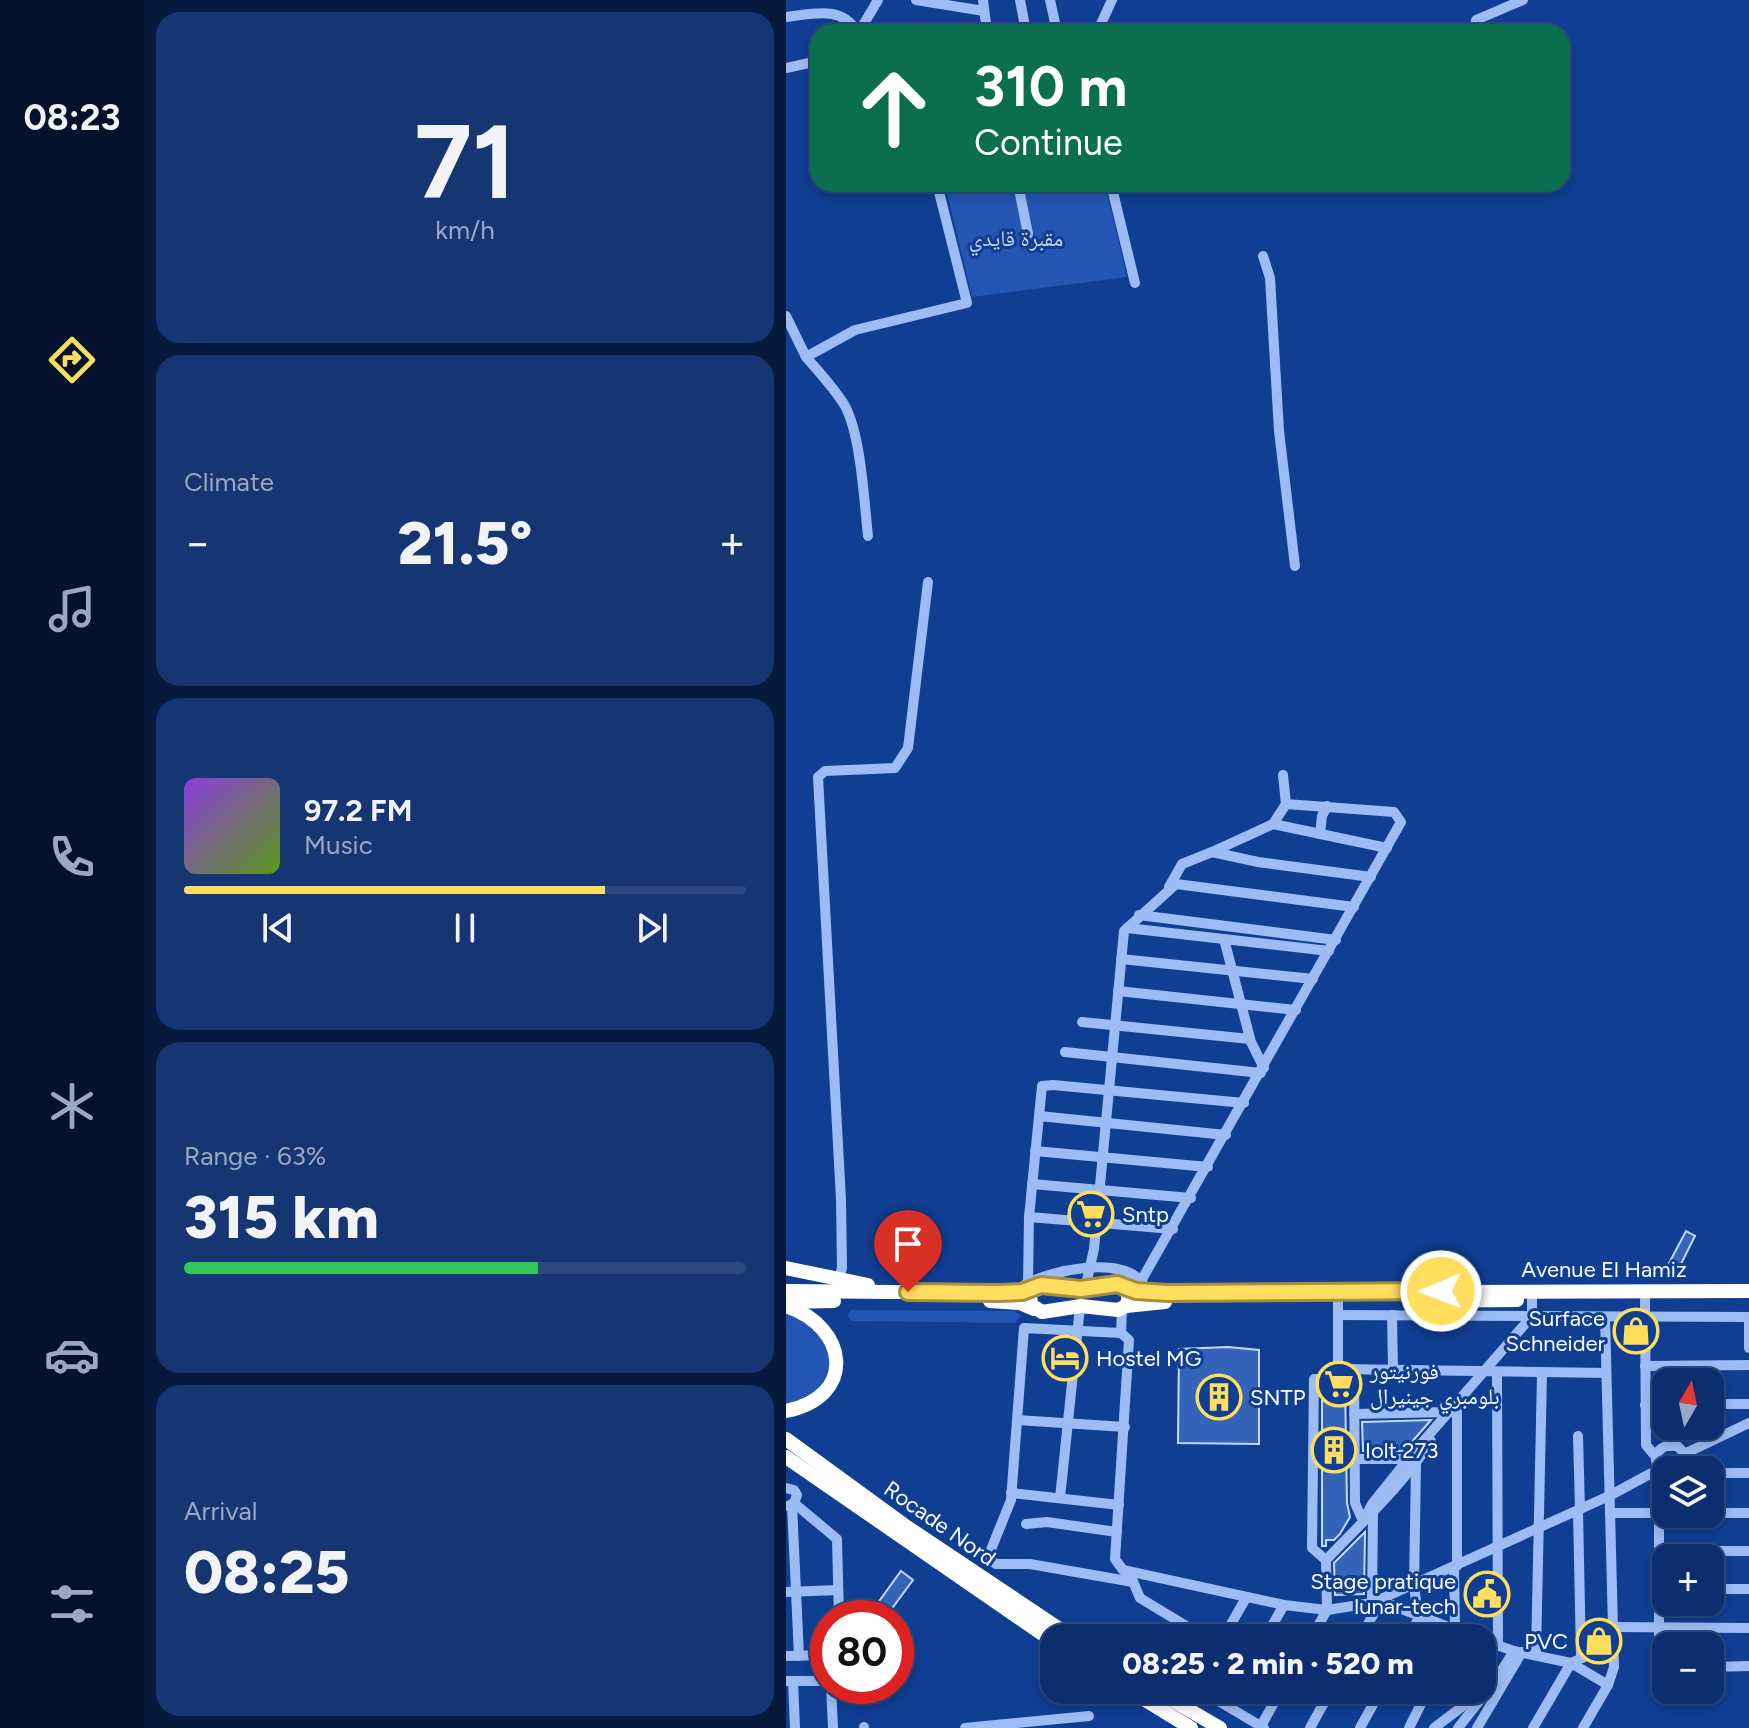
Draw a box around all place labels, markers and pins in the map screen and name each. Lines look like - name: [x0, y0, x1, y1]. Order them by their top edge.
- supermarket icon: Sntp: [1067, 1190, 1115, 1238]
- place label: Sntp: [1122, 1201, 1169, 1228]
- pin: [874, 1210, 942, 1292]
- place label: Surface Schneider: [1506, 1305, 1606, 1357]
- shop icon: Surface Schneider: [1612, 1307, 1660, 1355]
- hotel icon: Hostel MG: [1041, 1334, 1089, 1382]
- place label: Hostel MG: [1096, 1345, 1201, 1372]
- place label: فورنيتور بلومبري جينيرال: [1369, 1358, 1500, 1414]
- supermarket icon: فورنيتور بلومبري جينيرال: [1315, 1360, 1363, 1408]
- building icon: SNTP: [1195, 1373, 1243, 1421]
- place label: SNTP: [1250, 1384, 1306, 1411]
- building icon: Iolt 273: [1310, 1426, 1358, 1474]
- place label: Iolt 273: [1365, 1437, 1438, 1464]
- place label: Stage pratique lunar-tech: [1311, 1568, 1456, 1620]
- public building icon: Stage pratique lunar-tech: [1463, 1570, 1511, 1618]
- shop icon: PVC: [1575, 1617, 1623, 1665]
- place label: PVC: [1524, 1628, 1568, 1655]

